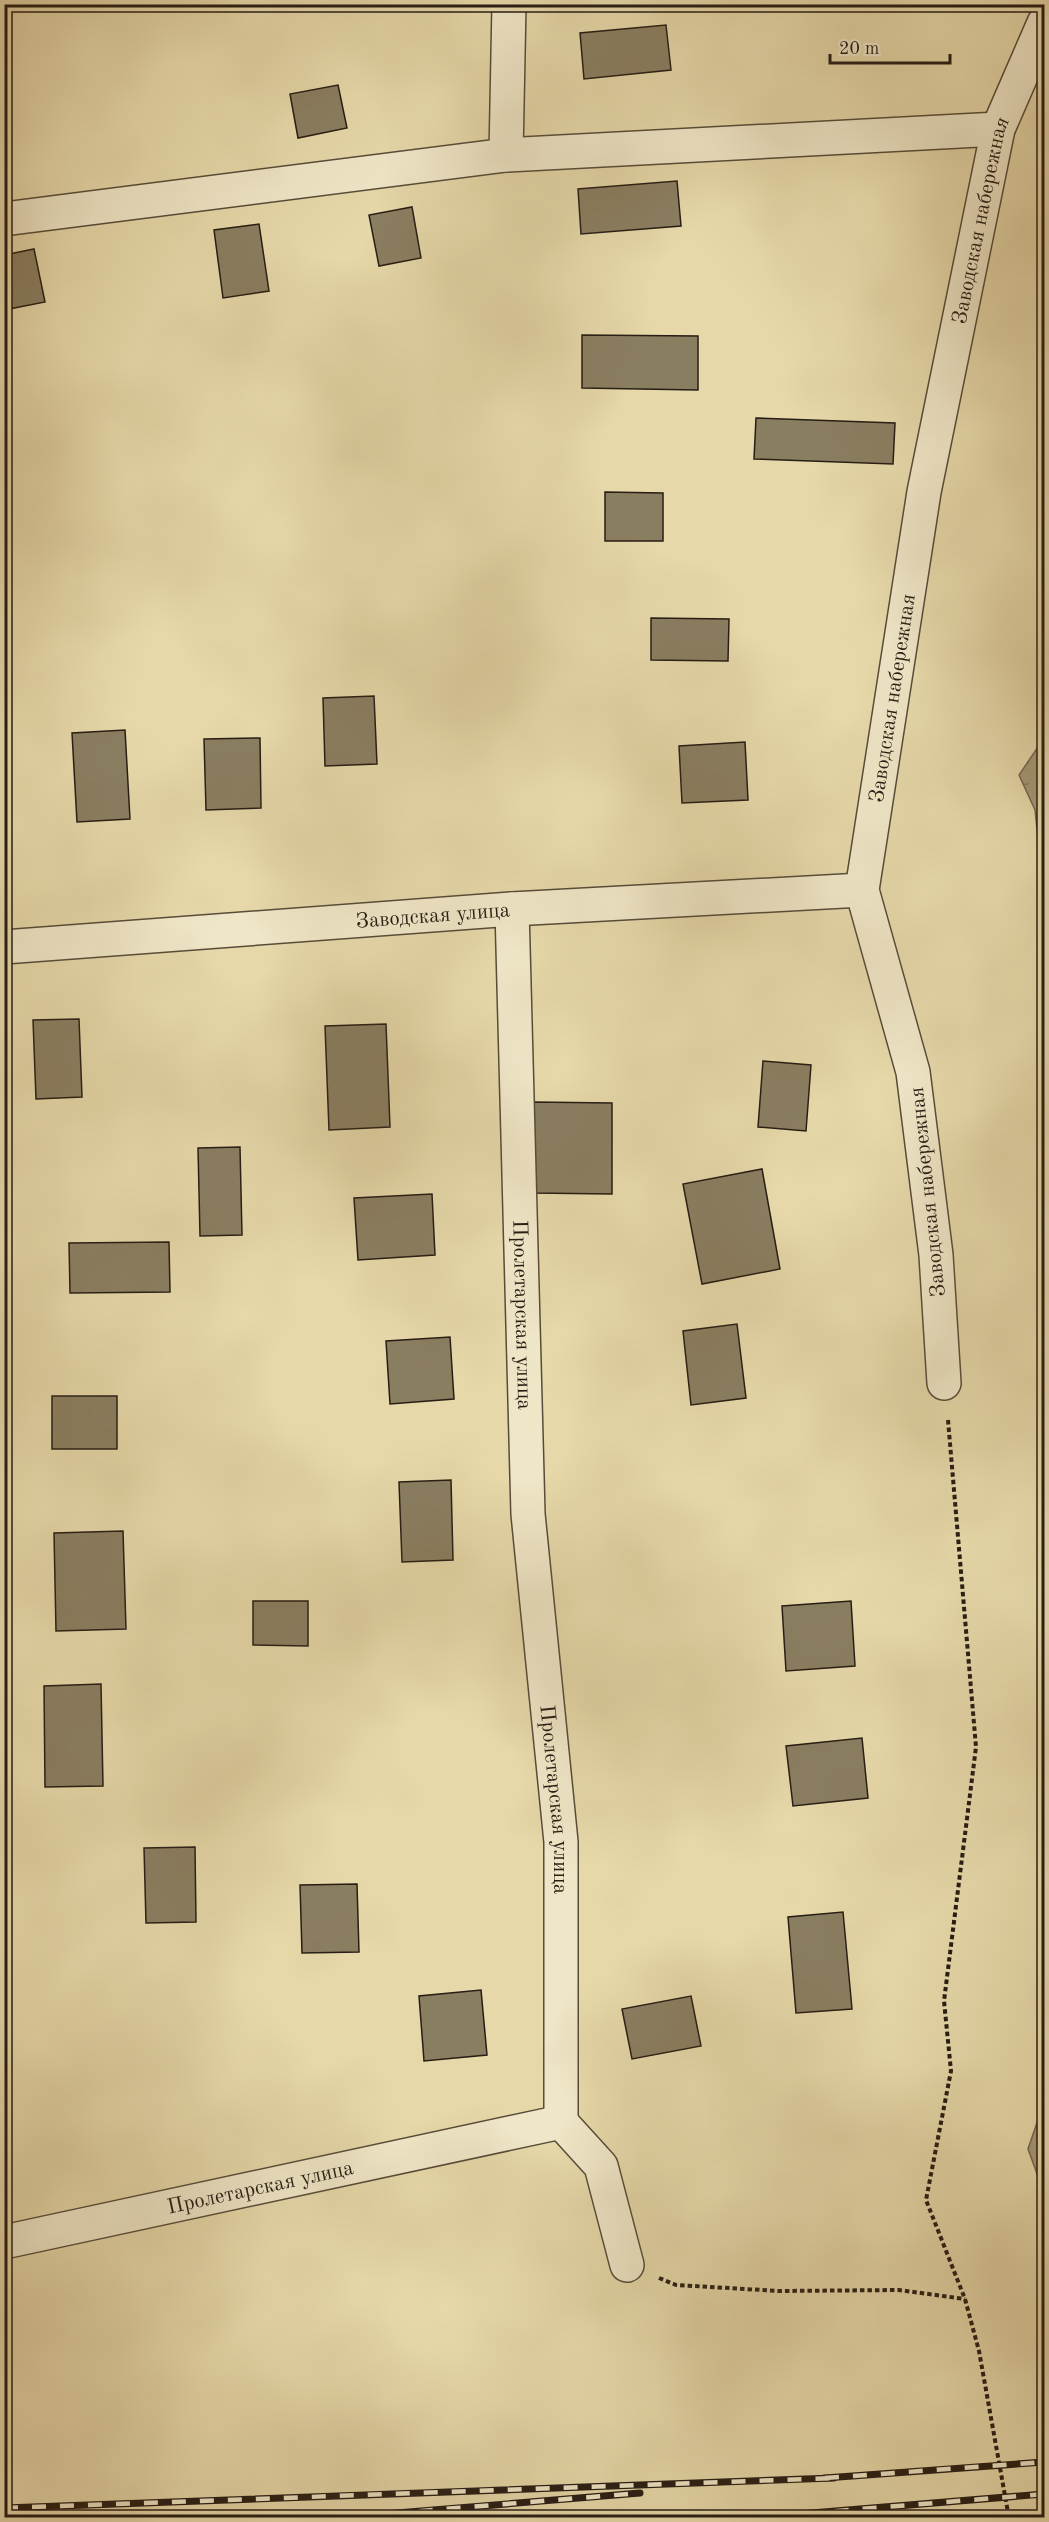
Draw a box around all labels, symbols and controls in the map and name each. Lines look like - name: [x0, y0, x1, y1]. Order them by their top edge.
- scale bar: [830, 27, 950, 65]
- text: 20 m: [839, 40, 879, 58]
- street label: Заводская набережная: [950, 114, 1014, 326]
- street label: Заводская набережная: [867, 592, 920, 804]
- street label: Заводская улица: [355, 900, 511, 933]
- street label: Заводская набережная: [907, 1086, 950, 1298]
- street label: Пролетарская улица: [508, 1220, 534, 1410]
- street label: Пролетарская улица: [535, 1704, 570, 1894]
- street label: Пролетарская улица: [165, 2158, 356, 2219]

